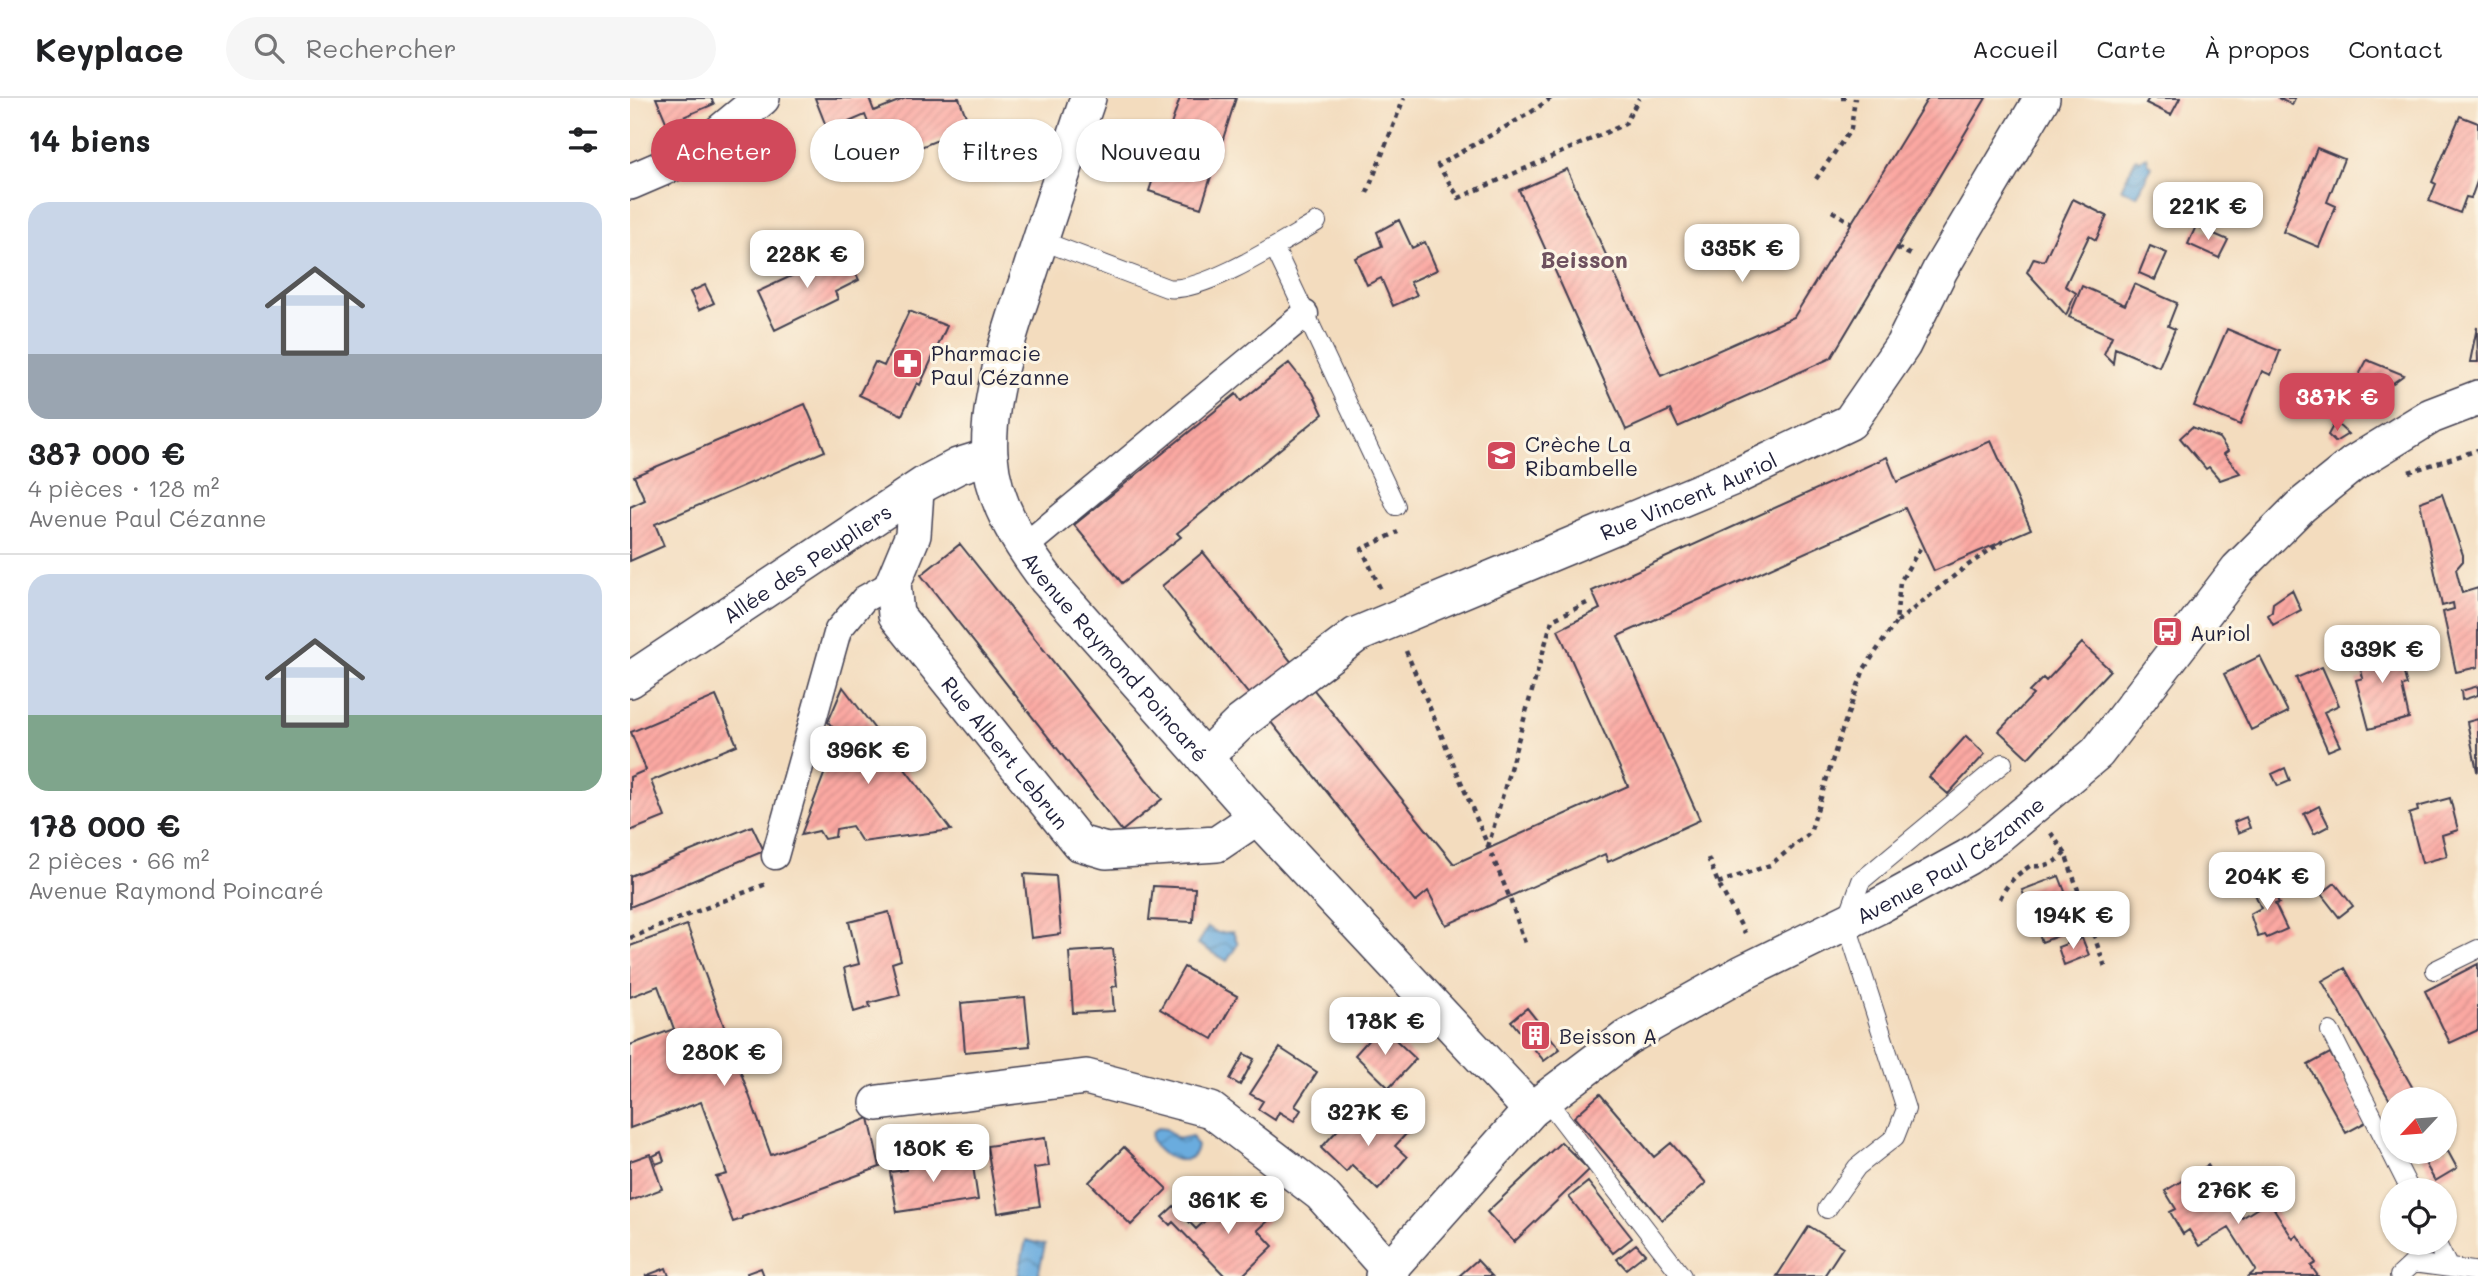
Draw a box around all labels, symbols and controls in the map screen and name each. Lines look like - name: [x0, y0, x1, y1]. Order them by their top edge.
- search box: [226, 17, 716, 80]
- text: Keyplace: [35, 27, 184, 70]
- icon: search: [250, 29, 288, 67]
- text: Rechercher: [306, 31, 457, 65]
- text: Accueil: [1972, 33, 2058, 64]
- text: Carte: [2096, 33, 2166, 64]
- text: À propos: [2204, 33, 2310, 64]
- text: Contact: [2348, 33, 2443, 64]
- chip: Acheter: [651, 119, 796, 182]
- chip: Louer: [810, 119, 924, 182]
- chip: Filtres: [938, 119, 1062, 182]
- chip: Nouveau: [1076, 119, 1225, 182]
- text: 14 biens: [28, 120, 151, 160]
- icon: filters: [564, 121, 602, 159]
- pin: 221K €: [2151, 183, 2265, 242]
- text: 221K €: [2169, 190, 2247, 220]
- pin: 335K €: [1685, 225, 1799, 284]
- pin: 228K €: [750, 230, 864, 290]
- text: 335K €: [1700, 232, 1784, 262]
- text: 228K €: [766, 238, 848, 268]
- district label: Beisson: [1540, 244, 1628, 274]
- icon: home: [252, 248, 378, 374]
- place label: Pharmacie Paul Cézanne: [931, 339, 1069, 390]
- pharmacy icon: Pharmacie Paul Cézanne: [891, 347, 925, 381]
- pin: 387K €: [2280, 374, 2394, 433]
- text: 387K €: [2296, 381, 2378, 411]
- place label: Crèche La Ribambelle: [1525, 430, 1638, 481]
- text: 387 000 €: [28, 433, 185, 473]
- school or university icon: Crèche La Ribambelle: [1485, 438, 1519, 472]
- street label: Rue Vincent Auriol: [1595, 446, 1781, 545]
- text: 4 pièces · 128 m²: [28, 473, 219, 503]
- street label: Allée des Peupliers: [717, 497, 896, 628]
- text: Avenue Paul Cézanne: [28, 503, 267, 533]
- street label: Avenue Raymond Poincaré: [1017, 546, 1215, 767]
- bus stop icon: Auriol: [2150, 615, 2184, 649]
- place label: Auriol: [2190, 619, 2251, 646]
- icon: home: [252, 620, 378, 746]
- pin: 339K €: [2325, 626, 2439, 685]
- text: 339K €: [2340, 633, 2424, 663]
- street label: Rue Albert Lebrun: [936, 670, 1076, 834]
- pin: 396K €: [811, 726, 925, 786]
- text: 396K €: [826, 734, 910, 764]
- street label: Avenue Paul Cézanne: [1851, 790, 2049, 929]
- text: 178 000 €: [28, 805, 180, 845]
- text: 2 pièces · 66 m²: [28, 845, 210, 875]
- pin: 204K €: [2210, 852, 2324, 912]
- text: 204K €: [2225, 860, 2309, 890]
- text: Avenue Raymond Poincaré: [28, 875, 324, 905]
- pin: 194K €: [2016, 892, 2130, 951]
- text: 194K €: [2033, 899, 2113, 929]
- pin: 178K €: [1328, 998, 1442, 1057]
- text: 178K €: [1345, 1005, 1425, 1035]
- building icon: Beisson A: [1519, 1018, 1553, 1052]
- place label: Beisson A: [1559, 1022, 1657, 1049]
- pin: 280K €: [667, 1028, 781, 1088]
- text: 280K €: [682, 1036, 766, 1066]
- north arrow: [2380, 1087, 2457, 1164]
- map controls: [2380, 1087, 2457, 1255]
- pin: 327K €: [1311, 1088, 1425, 1148]
- text: 327K €: [1327, 1096, 1409, 1126]
- pin: 180K €: [876, 1124, 990, 1184]
- text: 180K €: [892, 1132, 974, 1162]
- pin: 276K €: [2181, 1166, 2295, 1226]
- text: 276K €: [2197, 1174, 2279, 1204]
- pin: 361K €: [1171, 1176, 1285, 1236]
- button: locate: [2380, 1178, 2457, 1255]
- text: 361K €: [1188, 1184, 1268, 1214]

